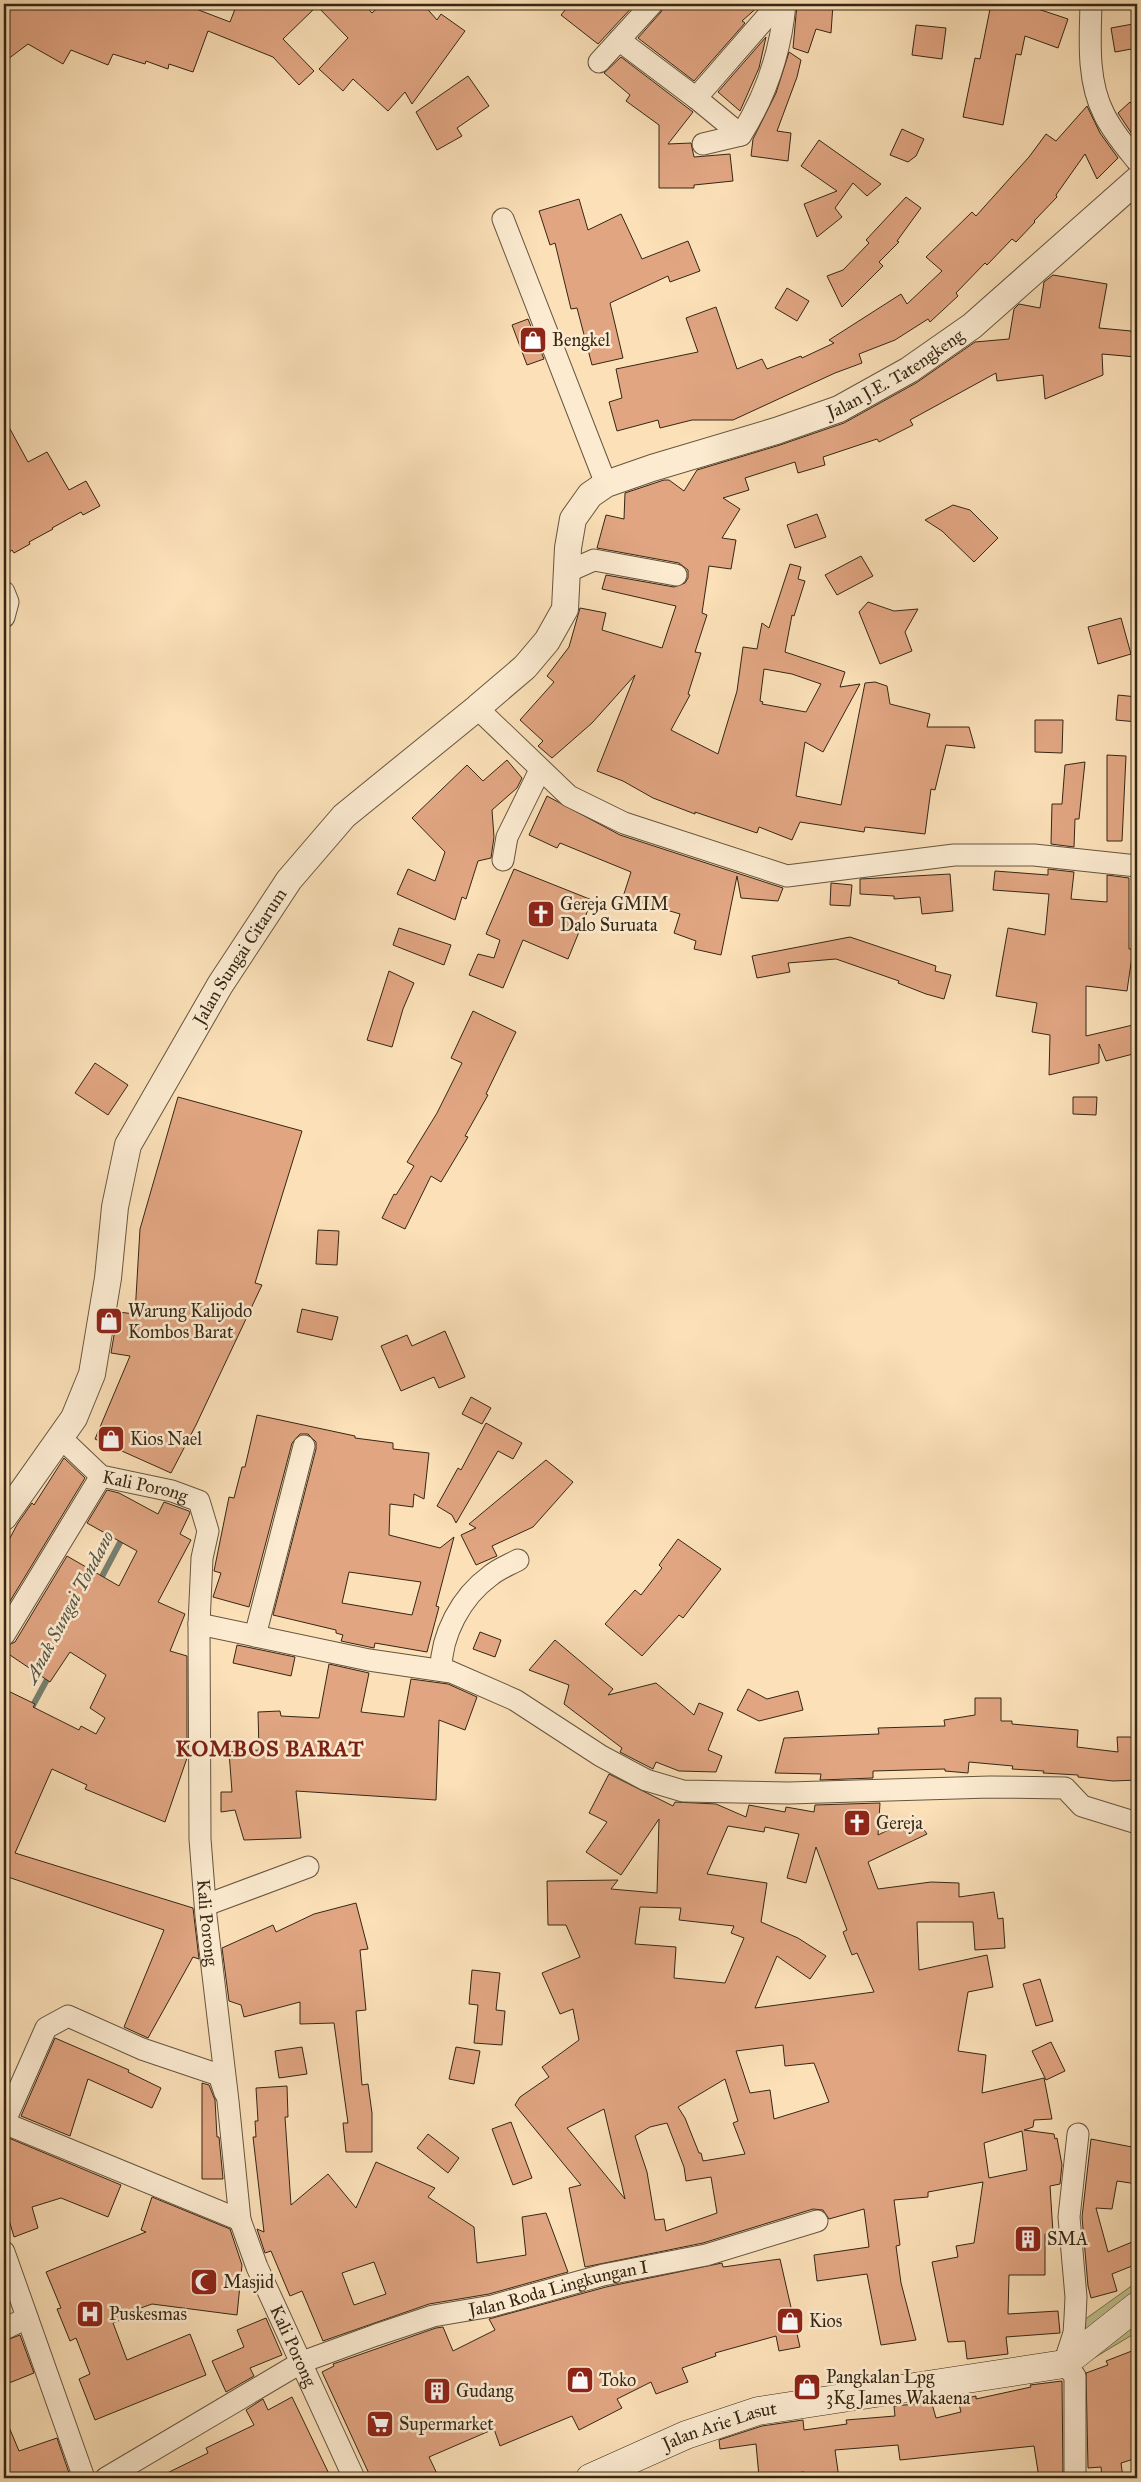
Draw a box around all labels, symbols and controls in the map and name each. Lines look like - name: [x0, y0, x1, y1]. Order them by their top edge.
- street label: Jalan J.E. Tatengkeng: [822, 324, 969, 425]
- shop icon: Bengkel: [518, 325, 548, 355]
- place label: Bengkel: [552, 329, 610, 352]
- street label: Jalan Sungai Citarum: [187, 884, 292, 1031]
- place label: Gereja GMIM Dalo Suruata: [560, 893, 669, 936]
- church icon: Gereja GMIM Dalo Suruata: [526, 899, 556, 929]
- place label: Warung Kalijodo Kombos Barat: [128, 1300, 252, 1343]
- shop icon: Warung Kalijodo Kombos Barat: [94, 1306, 124, 1336]
- shop icon: Kios Nael: [96, 1424, 126, 1454]
- place label: Kios Nael: [130, 1428, 202, 1450]
- street label: Kali Porong: [101, 1466, 192, 1508]
- water label: Anak Sungai Tondano: [18, 1527, 119, 1689]
- district label: KOMBOS BARAT: [176, 1735, 364, 1762]
- church icon: Gereja: [842, 1808, 872, 1838]
- place label: Gereja: [876, 1812, 923, 1834]
- street label: Kali Porong: [192, 1878, 223, 1968]
- building icon: SMA: [1013, 2224, 1043, 2254]
- place label: SMA: [1047, 2228, 1088, 2250]
- street label: Jalan Roda Lingkungan I: [465, 2255, 650, 2322]
- mosque icon: Masjid: [189, 2267, 219, 2297]
- place label: Masjid: [223, 2271, 274, 2293]
- hospital icon: Puskesmas: [75, 2299, 105, 2329]
- street label: Kali Porong: [265, 2302, 322, 2391]
- place label: Puskesmas: [109, 2303, 187, 2325]
- shop icon: Kios: [775, 2306, 805, 2336]
- place label: Kios: [809, 2310, 842, 2332]
- shop icon: Toko: [565, 2365, 595, 2395]
- place label: Pangkalan Lpg 3Kg James Wakaena: [826, 2366, 971, 2410]
- place label: Toko: [599, 2369, 636, 2391]
- shop icon: Pangkalan Lpg 3Kg James Wakaena: [792, 2372, 822, 2402]
- building icon: Gudang: [422, 2376, 452, 2406]
- place label: Gudang: [456, 2380, 514, 2403]
- street label: Jalan Arie Lasut: [657, 2397, 779, 2457]
- supermarket icon: Supermarket: [365, 2409, 395, 2439]
- place label: Supermarket: [399, 2413, 494, 2435]

